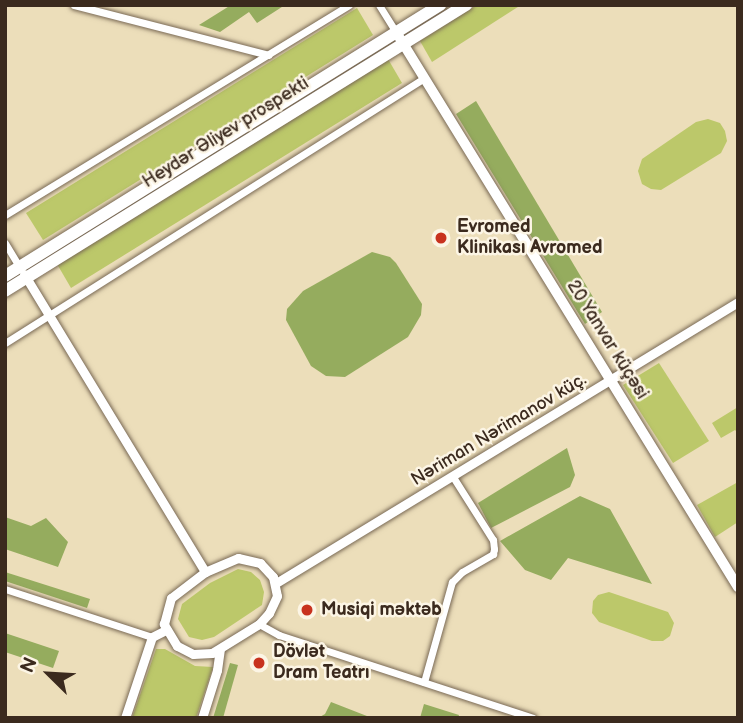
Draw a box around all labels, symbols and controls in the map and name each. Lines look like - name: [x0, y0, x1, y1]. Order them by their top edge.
- street label: Heydər Əliyev prospekti: [139, 73, 313, 193]
- place label: Evromed Klinikası Avromed: [457, 217, 602, 260]
- marker: Evromed Klinikası Avromed: [431, 228, 451, 248]
- street label: 20 Yanvar küçəsi: [561, 276, 653, 404]
- street label: Nəriman Nərimanov küç.: [407, 369, 591, 491]
- place label: Musiqi məktəb: [321, 599, 442, 621]
- marker: Musiqi məktəb: [299, 602, 315, 618]
- north arrow: [14, 639, 84, 709]
- place label: Dövlət Dram Teatrı: [273, 642, 369, 684]
- text: N: [16, 654, 43, 676]
- marker: Dövlət Dram Teatrı: [251, 655, 267, 671]

